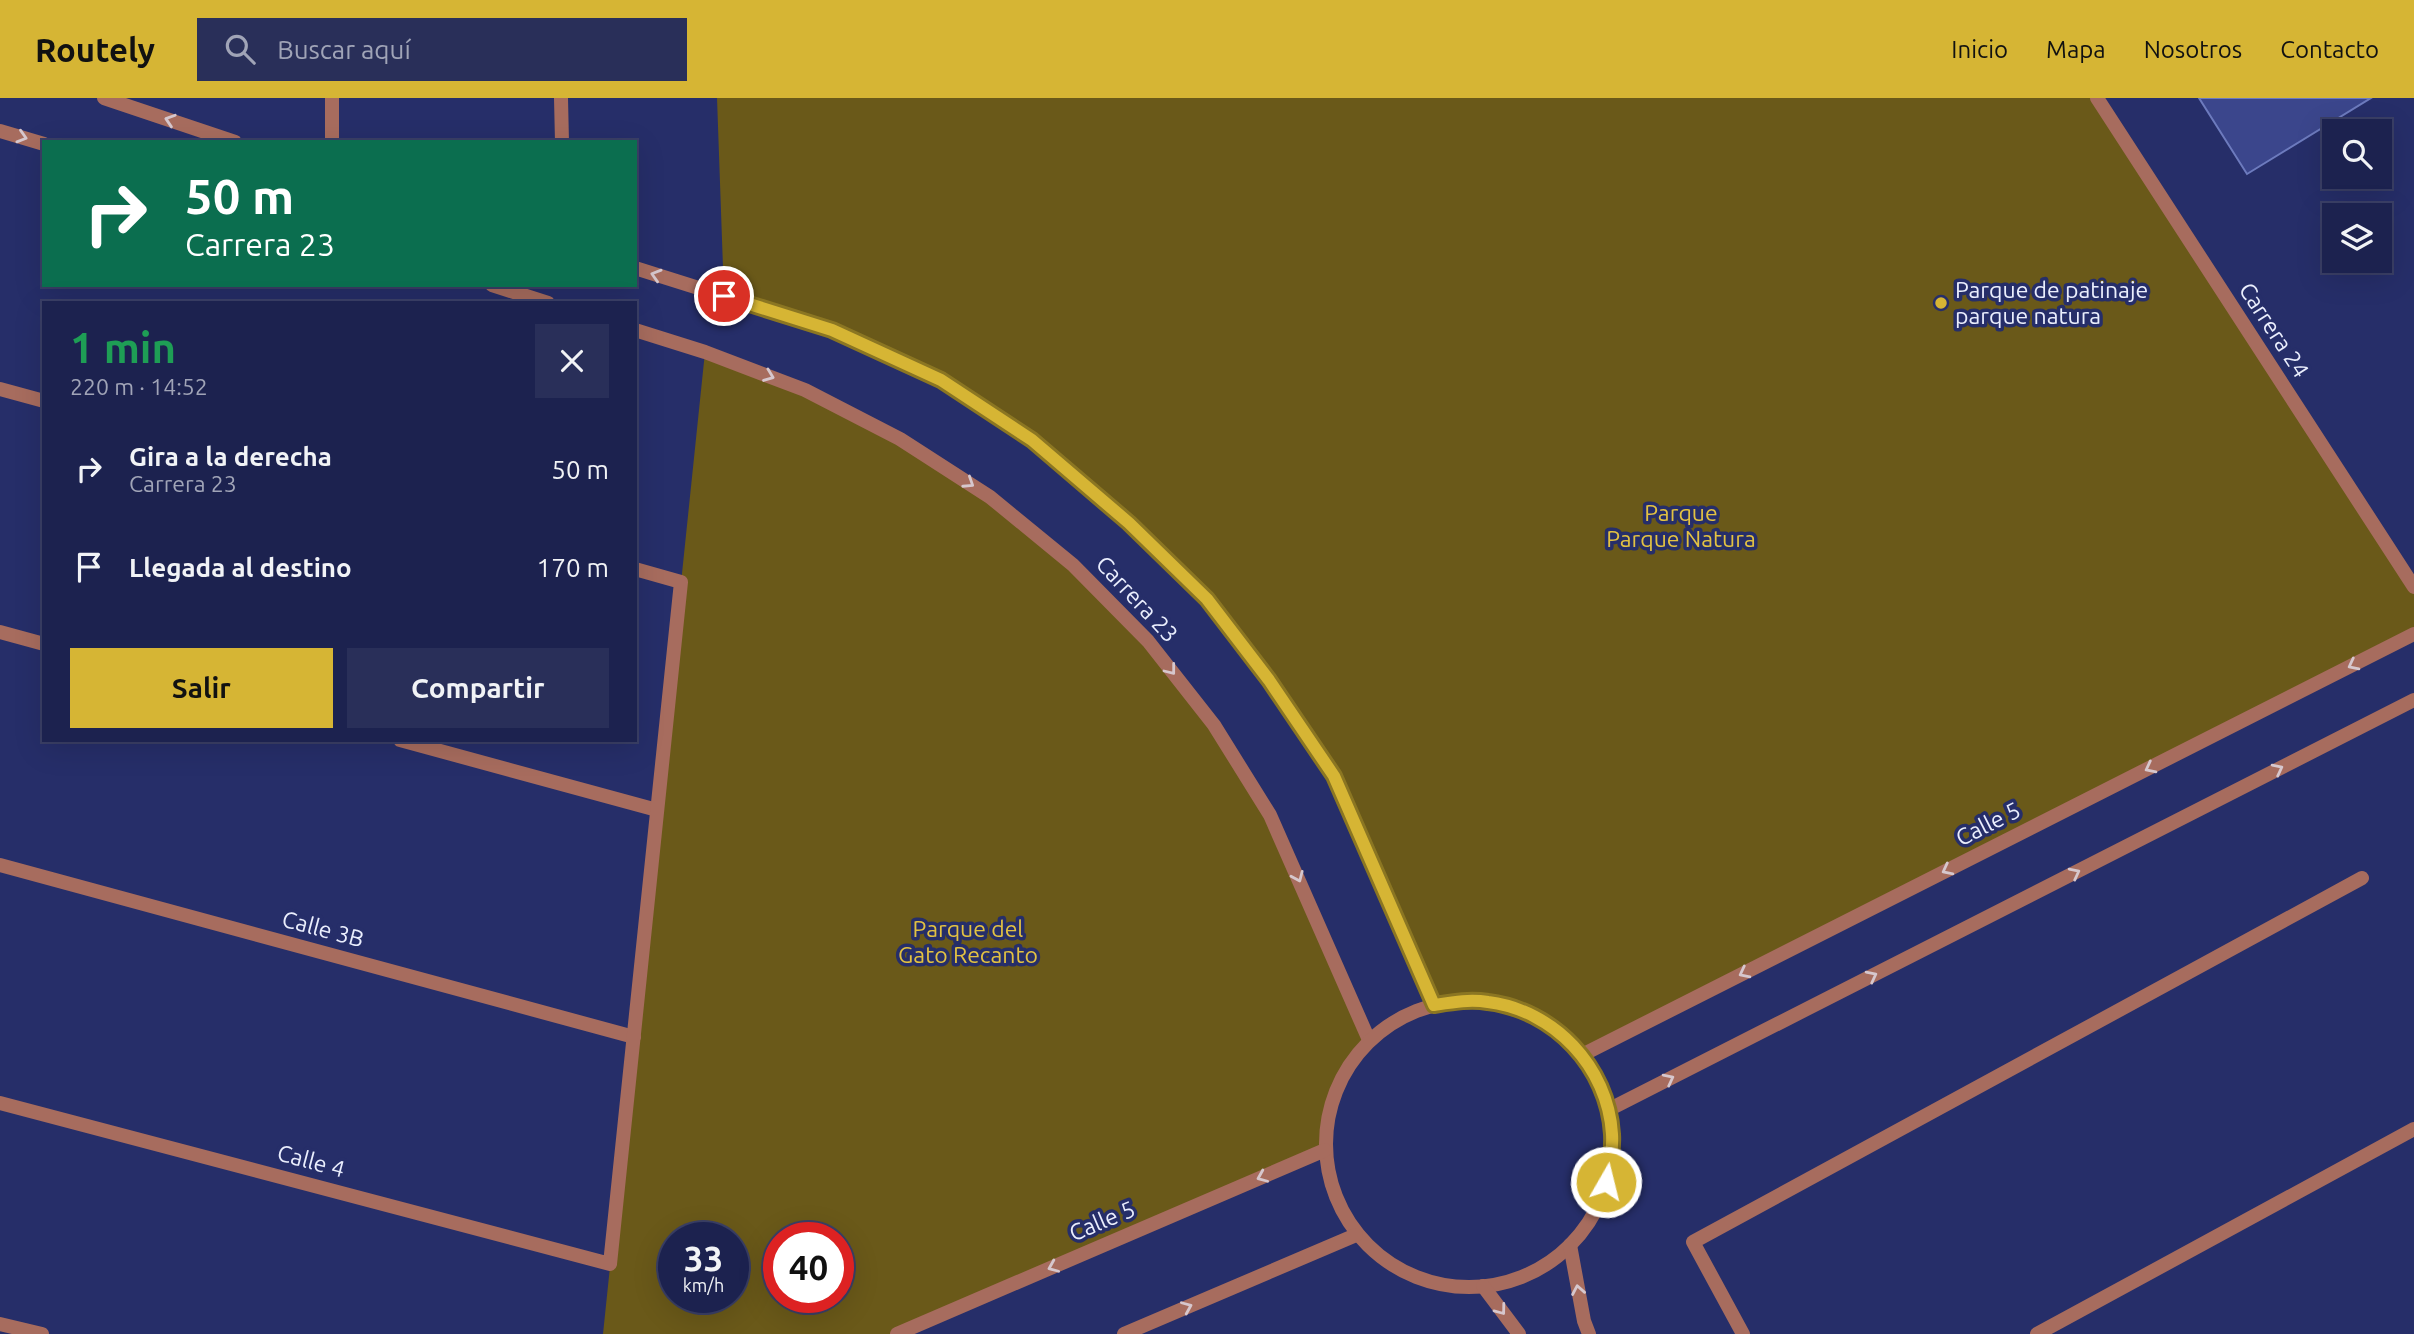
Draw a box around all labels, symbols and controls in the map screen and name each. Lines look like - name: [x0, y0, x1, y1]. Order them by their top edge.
- search box: [197, 18, 687, 81]
- icon: search: [221, 30, 259, 68]
- text: Routely: [35, 31, 155, 68]
- text: Buscar aquí: [277, 35, 411, 64]
- text: Inicio: [1951, 36, 2008, 63]
- text: Mapa: [2046, 36, 2106, 63]
- text: Nosotros: [2144, 36, 2242, 63]
- text: Contacto: [2280, 36, 2379, 63]
- one-way arrow: [165, 114, 177, 128]
- map controls: [2322, 119, 2392, 273]
- button: search: [2322, 119, 2392, 189]
- one-way arrow: [16, 129, 28, 144]
- icon: right: [70, 168, 161, 259]
- text: 50 m: [185, 168, 294, 223]
- button: layers: [2322, 203, 2392, 273]
- text: Carrera 23: [185, 226, 335, 262]
- pin: [694, 266, 754, 326]
- one-way arrow: [651, 268, 663, 283]
- icon: arrive: [705, 277, 743, 315]
- place label: Parque de patinaje parque natura: [1955, 277, 2148, 328]
- street label: Carrera 24: [2235, 278, 2314, 382]
- marker: Parque de patinaje parque natura: [1933, 295, 1949, 311]
- text: 1 min: [70, 324, 176, 371]
- button: close: [535, 324, 609, 398]
- one-way arrow: [762, 368, 774, 382]
- text: 220 m · 14:52: [70, 374, 208, 399]
- text: Gira a la derecha: [129, 442, 332, 471]
- icon: right: [70, 450, 108, 488]
- text: 50 m: [551, 455, 609, 484]
- text: Carrera 23: [129, 471, 237, 496]
- one-way arrow: [961, 475, 974, 488]
- park label: Parque Parque Natura: [1606, 500, 1756, 551]
- icon: arrive: [70, 548, 108, 586]
- street label: Carrera 23: [1091, 551, 1183, 647]
- text: Llegada al destino: [129, 553, 352, 582]
- text: 170 m: [537, 553, 609, 582]
- button: Salir: [70, 648, 333, 728]
- button: Compartir: [347, 648, 609, 728]
- one-way arrow: [2348, 656, 2360, 670]
- one-way arrow: [1163, 662, 1175, 675]
- one-way arrow: [2145, 759, 2157, 773]
- one-way arrow: [2271, 764, 2283, 778]
- street label: Calle 5: [1951, 797, 2024, 850]
- one-way arrow: [1942, 862, 1954, 876]
- one-way arrow: [2068, 867, 2080, 881]
- one-way arrow: [1290, 870, 1304, 883]
- street label: Calle 3B: [280, 906, 367, 951]
- park label: Parque del Gato Recanto: [898, 916, 1038, 967]
- one-way arrow: [1739, 964, 1751, 978]
- one-way arrow: [1865, 970, 1877, 984]
- one-way arrow: [1662, 1073, 1674, 1087]
- street label: Calle 4: [275, 1140, 348, 1182]
- position arrow: [1569, 1145, 1643, 1219]
- one-way arrow: [1257, 1169, 1269, 1183]
- street label: Calle 5: [1065, 1196, 1138, 1246]
- speed limit sign: 40: [763, 1222, 854, 1313]
- text: 33: [684, 1238, 723, 1278]
- one-way arrow: [1048, 1259, 1061, 1273]
- text: km/h: [683, 1275, 724, 1295]
- one-way arrow: [1571, 1284, 1586, 1296]
- one-way arrow: [1180, 1301, 1192, 1315]
- one-way arrow: [1493, 1302, 1506, 1315]

